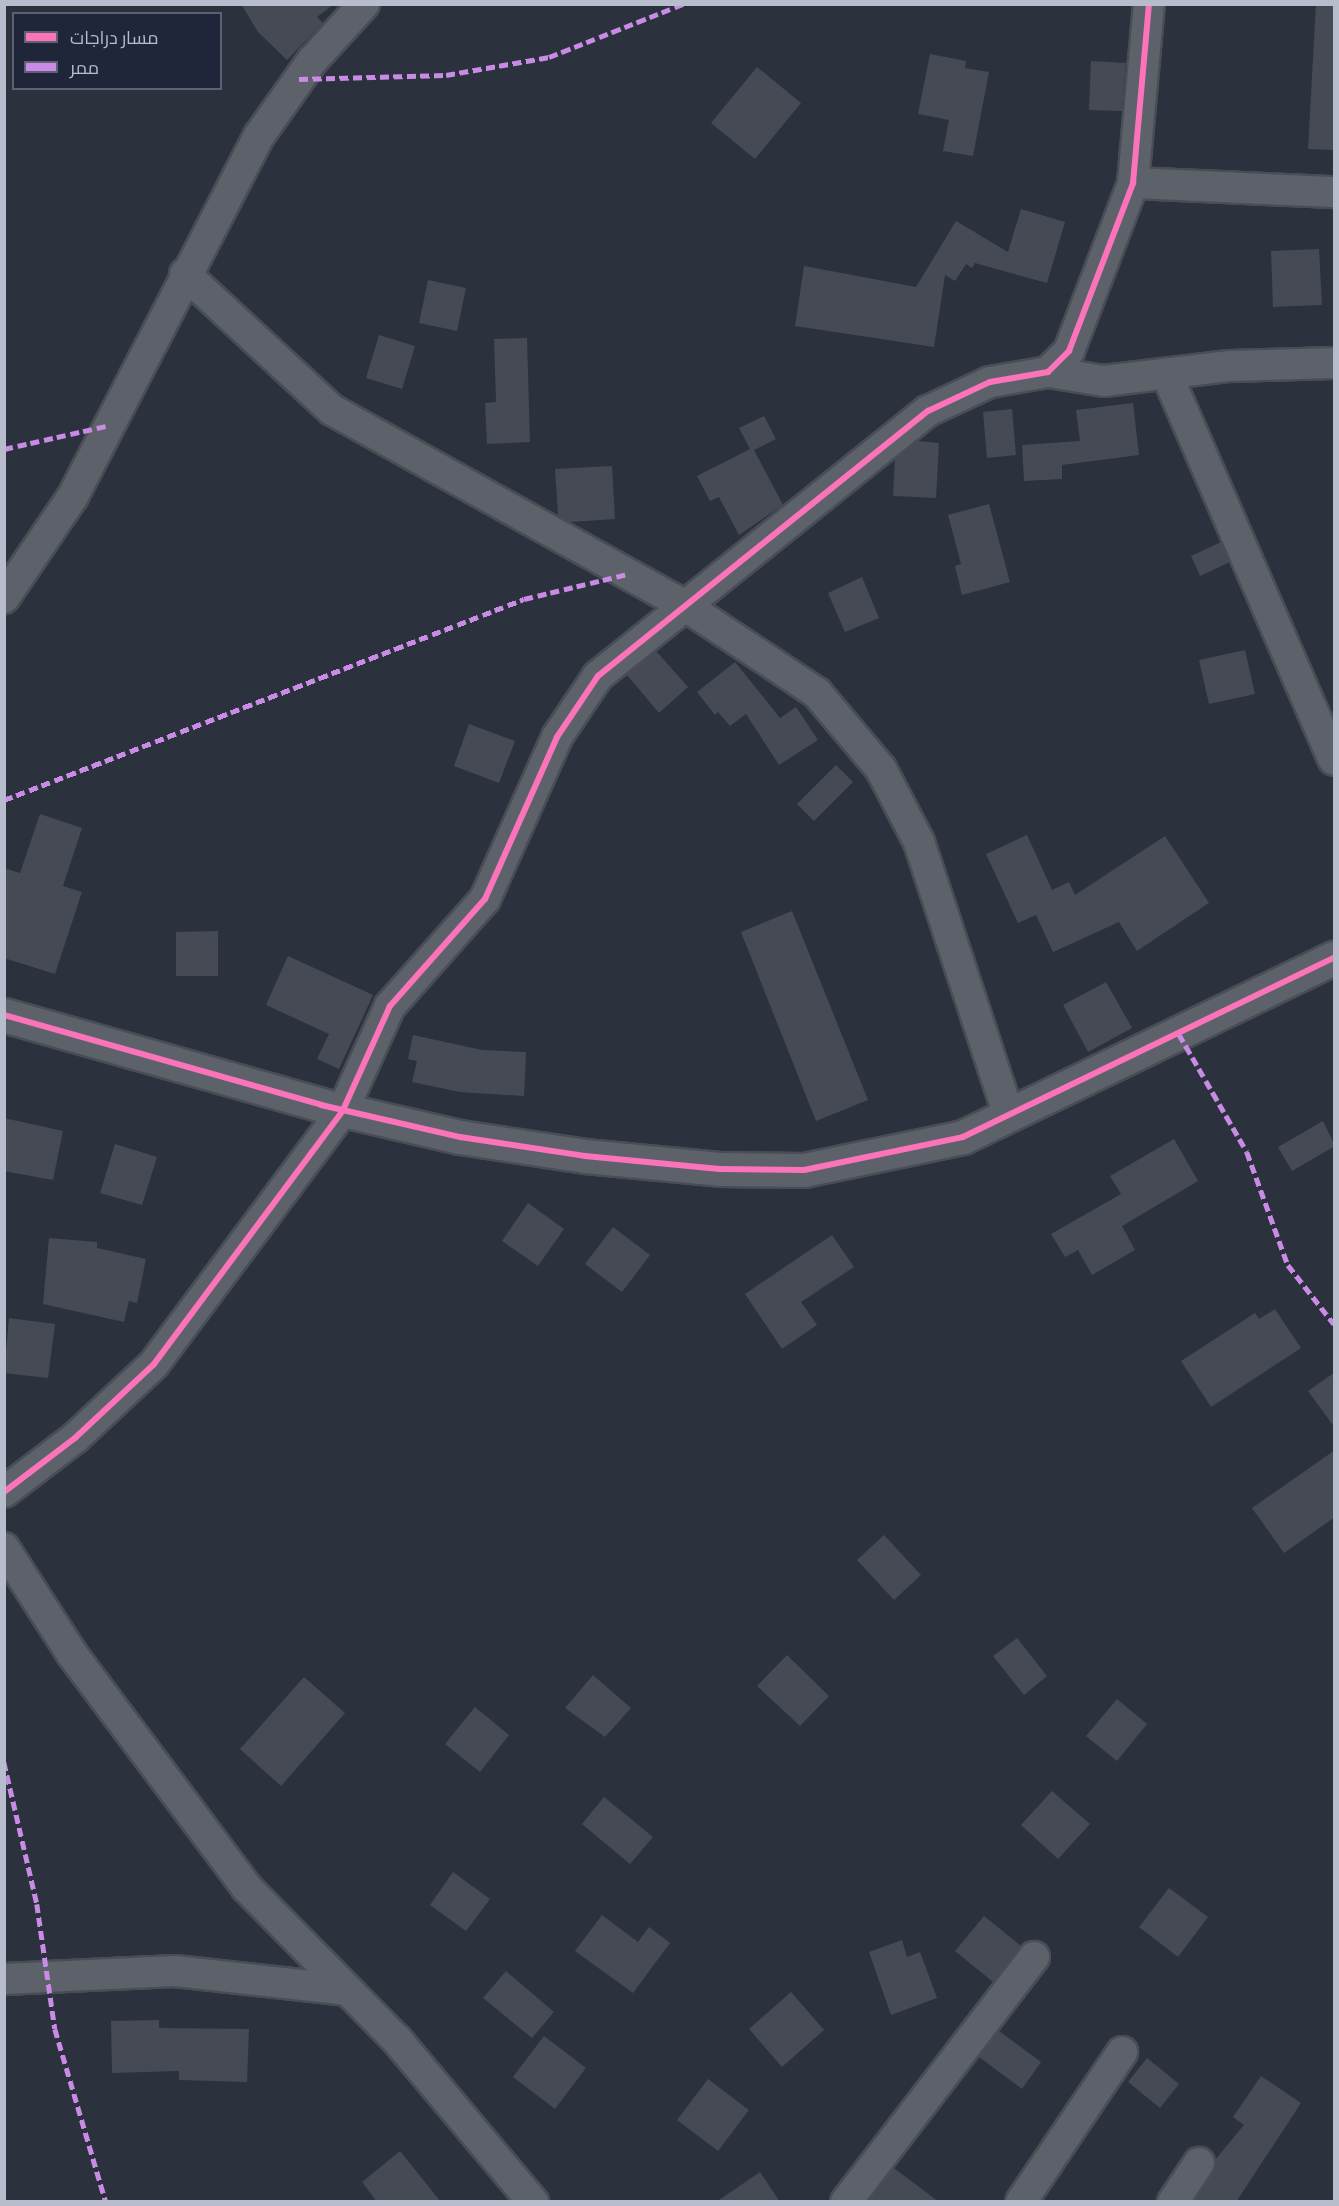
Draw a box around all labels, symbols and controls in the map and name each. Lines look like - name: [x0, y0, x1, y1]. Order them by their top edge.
- legend: [12, 12, 222, 90]
- text: مسار دراجات: [70, 25, 158, 49]
- text: ممر: [70, 55, 99, 79]

